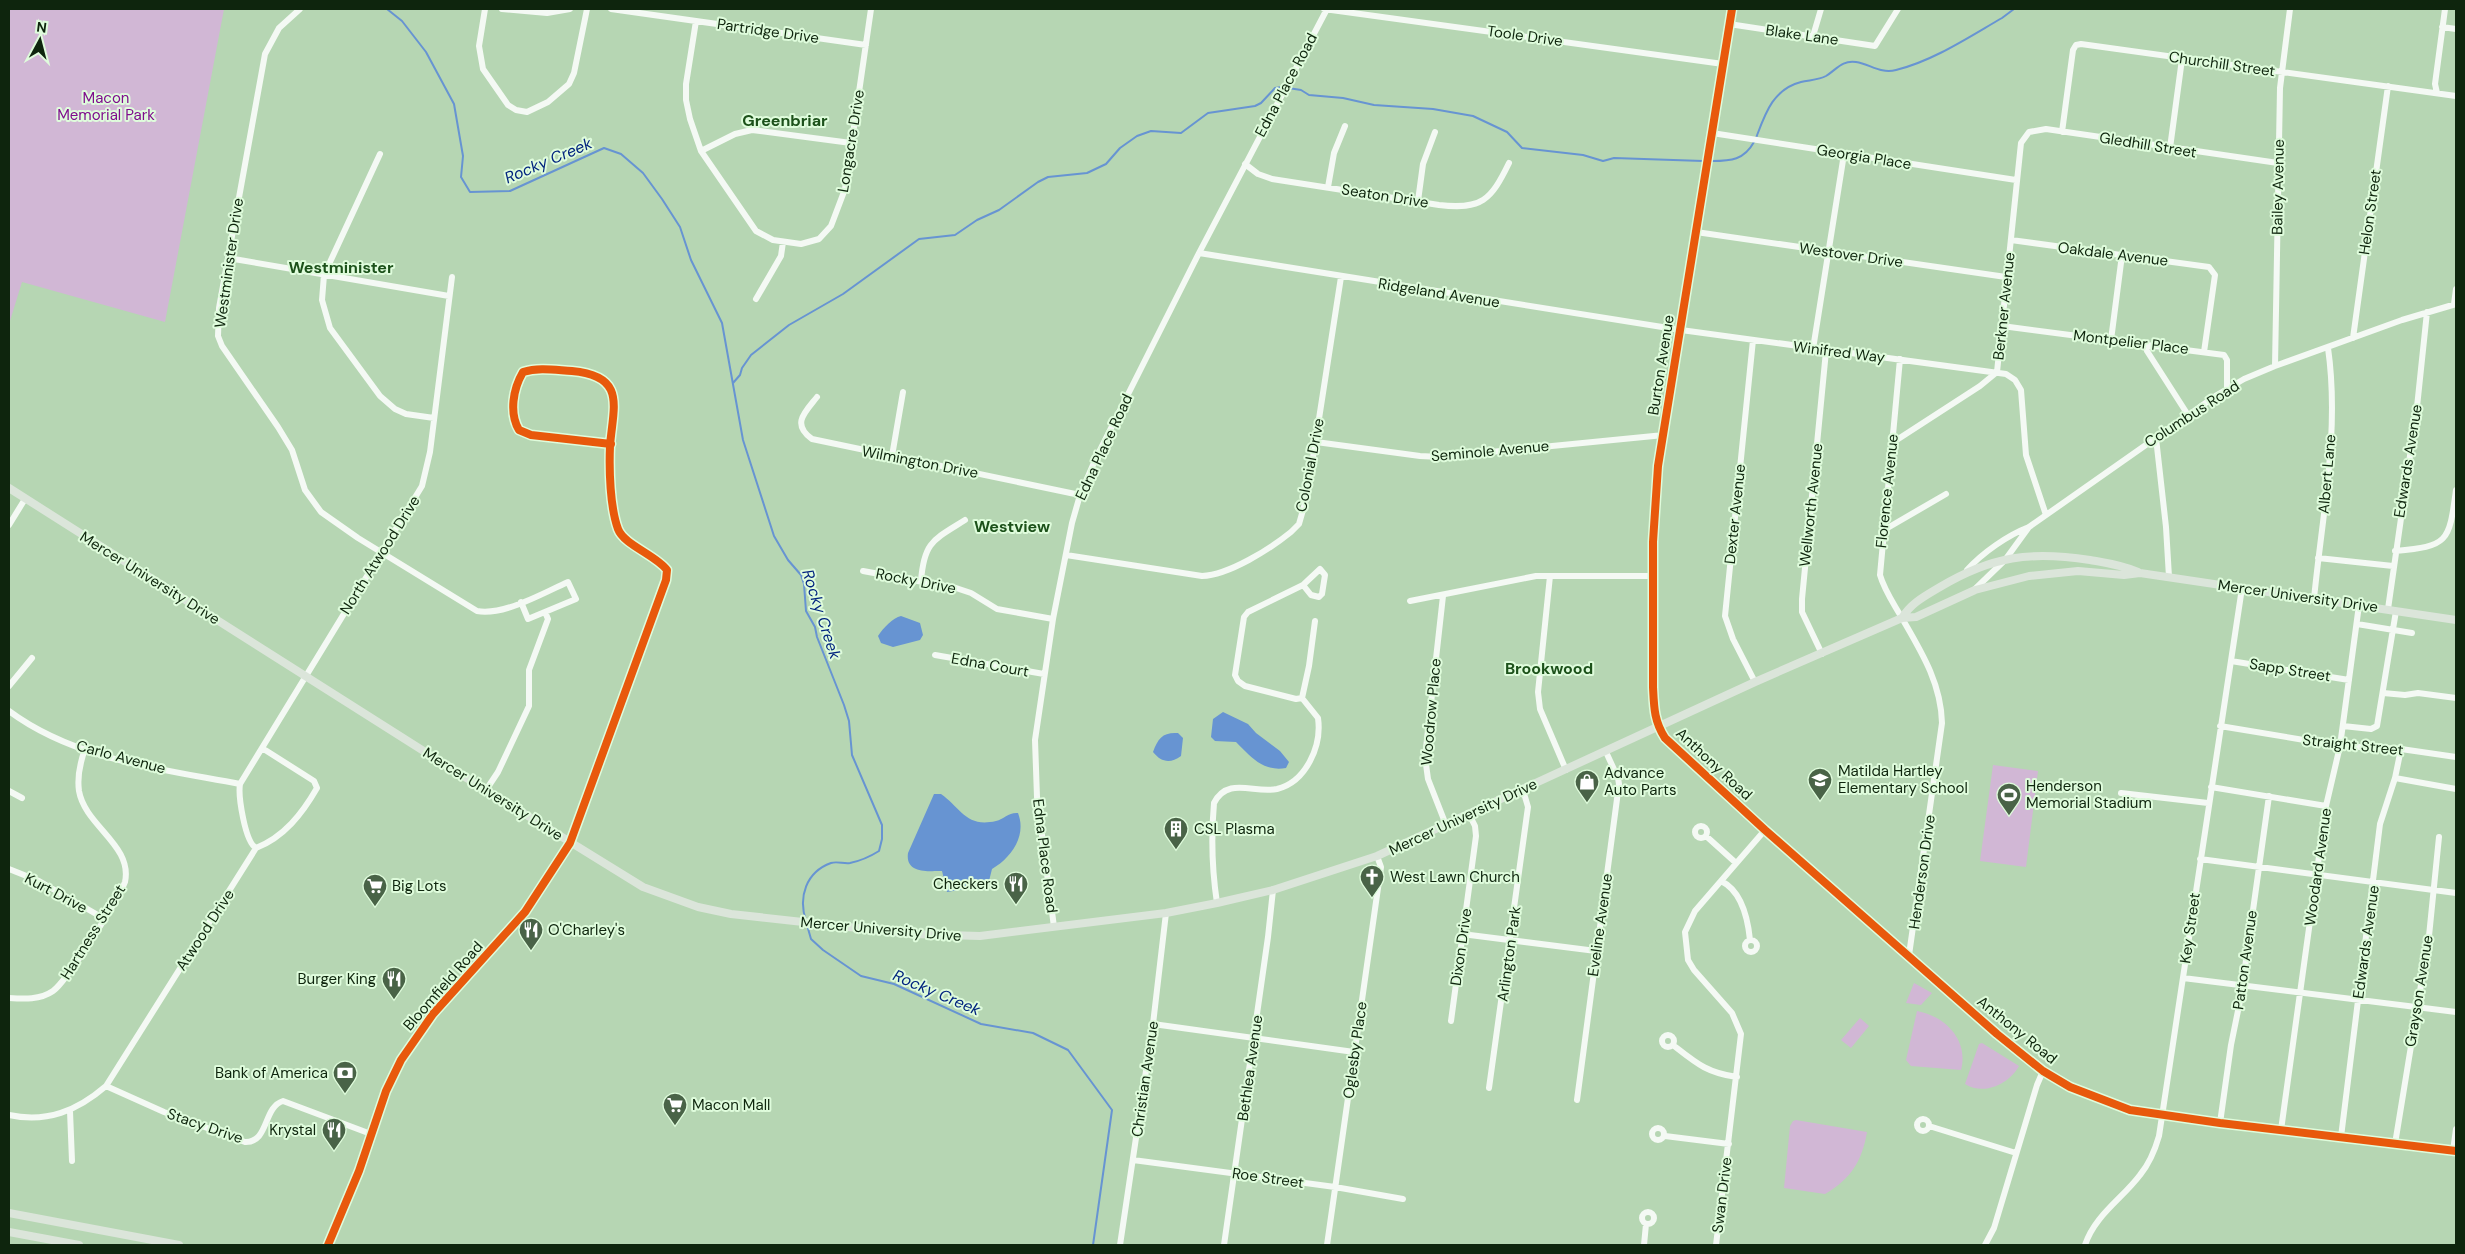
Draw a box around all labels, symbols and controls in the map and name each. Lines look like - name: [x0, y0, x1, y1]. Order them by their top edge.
- street label: Partridge Drive: [716, 14, 820, 48]
- north arrow: [15, 15, 65, 65]
- text: N: [35, 18, 48, 37]
- street label: Blake Lane: [1764, 20, 1840, 50]
- street label: Toole Drive: [1486, 21, 1564, 51]
- street label: Edna Place Road: [1250, 30, 1322, 140]
- street label: Churchill Street: [2168, 47, 2277, 81]
- park label: Macon Memorial Park: [57, 88, 155, 125]
- street label: Longacre Drive: [833, 88, 869, 194]
- district label: Greenbriar: [742, 110, 828, 131]
- street label: Gledhill Street: [2098, 127, 2198, 163]
- water label: Rocky Creek: [501, 132, 596, 188]
- street label: Bailey Avenue: [2267, 139, 2289, 235]
- street label: Georgia Place: [1815, 140, 1913, 174]
- street label: Helon Street: [2354, 168, 2386, 256]
- street label: Seaton Drive: [1340, 179, 1430, 213]
- street label: Westminister Drive: [210, 197, 248, 329]
- street label: Oakdale Avenue: [2057, 237, 2169, 271]
- street label: Westover Drive: [1798, 238, 1904, 272]
- street label: Berkner Avenue: [1988, 251, 2020, 361]
- district label: Westminister: [288, 257, 394, 278]
- street label: Ridgeland Avenue: [1377, 274, 1501, 312]
- street label: Burton Avenue: [1643, 313, 1679, 417]
- street label: Montpelier Place: [2072, 325, 2190, 359]
- street label: Winifred Way: [1792, 336, 1887, 368]
- street label: Columbus Road: [2141, 376, 2243, 452]
- street label: Edna Place Road: [1071, 391, 1137, 503]
- street label: Edwards Avenue: [2389, 403, 2427, 519]
- street label: Colonial Drive: [1291, 416, 1329, 514]
- street label: Florence Avenue: [1871, 433, 1903, 549]
- street label: Albert Lane: [2314, 433, 2340, 515]
- street label: Seminole Avenue: [1430, 436, 1550, 466]
- street label: Wilmington Drive: [860, 441, 980, 483]
- street label: Wellworth Avenue: [1795, 442, 1827, 568]
- street label: Dexter Avenue: [1720, 463, 1750, 565]
- street label: North Atwood Drive: [335, 492, 425, 618]
- district label: Westview: [974, 516, 1050, 537]
- street label: Mercer University Drive: [76, 527, 224, 629]
- street label: Rocky Drive: [874, 563, 958, 599]
- water label: Rocky Creek: [797, 567, 846, 663]
- street label: Mercer University Drive: [2217, 575, 2379, 617]
- street label: Edna Court: [950, 648, 1030, 682]
- street label: Sapp Street: [2248, 654, 2332, 686]
- street label: Woodrow Place: [1416, 658, 1446, 766]
- district label: Brookwood: [1505, 658, 1593, 679]
- street label: Anthony Road: [1671, 723, 1757, 805]
- street label: Straight Street: [2302, 730, 2405, 760]
- street label: Carlo Avenue: [74, 735, 168, 779]
- street label: Mercer University Drive: [419, 743, 567, 845]
- place label: Matilda Hartley Elementary School: [1838, 761, 1968, 798]
- place label: Advance Auto Parts: [1604, 763, 1676, 800]
- school or university icon: Matilda Hartley Elementary School: [1807, 767, 1833, 801]
- shop icon: Advance Auto Parts: [1574, 769, 1600, 803]
- street label: Mercer University Drive: [1386, 774, 1540, 860]
- place label: Henderson Memorial Stadium: [2026, 776, 2152, 813]
- sports icon: Henderson Memorial Stadium: [1996, 782, 2022, 816]
- street label: Edna Place Road: [1028, 798, 1062, 914]
- street label: Woodard Avenue: [2300, 807, 2336, 927]
- street label: Henderson Drive: [1904, 813, 1940, 931]
- building icon: CSL Plasma: [1163, 816, 1189, 850]
- place label: CSL Plasma: [1194, 819, 1275, 839]
- church icon: West Lawn Church: [1359, 864, 1385, 898]
- place label: West Lawn Church: [1390, 867, 1520, 887]
- street label: Kurt Drive: [21, 868, 91, 918]
- restaurant icon: Checkers: [1003, 871, 1029, 905]
- street label: Eveline Avenue: [1583, 872, 1617, 978]
- supermarket icon: Big Lots: [362, 873, 388, 907]
- place label: Checkers: [933, 874, 998, 894]
- place label: Big Lots: [392, 876, 447, 896]
- street label: Hartness Street: [56, 881, 130, 983]
- street label: Edwards Avenue: [2348, 884, 2384, 1000]
- street label: Atwood Drive: [171, 886, 239, 974]
- street label: Key Street: [2175, 891, 2205, 965]
- street label: Arlington Park: [1492, 905, 1526, 1003]
- street label: Dixon Drive: [1446, 907, 1476, 987]
- street label: Patton Avenue: [2228, 909, 2262, 1011]
- street label: Mercer University Drive: [800, 912, 962, 946]
- restaurant icon: O'Charley's: [518, 917, 544, 951]
- place label: O'Charley's: [548, 920, 625, 940]
- street label: Grayson Avenue: [2400, 934, 2438, 1048]
- street label: Bloomfield Road: [399, 937, 487, 1035]
- water label: Rocky Creek: [890, 965, 985, 1021]
- restaurant icon: Burger King: [381, 966, 407, 1000]
- place label: Burger King: [298, 969, 376, 989]
- street label: Anthony Road: [1973, 992, 2061, 1068]
- street label: Oglesby Place: [1338, 1000, 1372, 1100]
- street label: Bethlea Avenue: [1233, 1014, 1267, 1122]
- street label: Christian Avenue: [1127, 1020, 1163, 1138]
- bank icon: Bank of America: [332, 1060, 358, 1094]
- place label: Bank of America: [215, 1063, 328, 1083]
- supermarket icon: Macon Mall: [662, 1092, 688, 1126]
- place label: Macon Mall: [692, 1095, 770, 1115]
- street label: Stacy Drive: [164, 1104, 246, 1148]
- restaurant icon: Krystal: [321, 1117, 347, 1151]
- place label: Krystal: [269, 1120, 316, 1140]
- street label: Swan Drive: [1707, 1156, 1737, 1234]
- street label: Roe Street: [1231, 1163, 1305, 1193]

